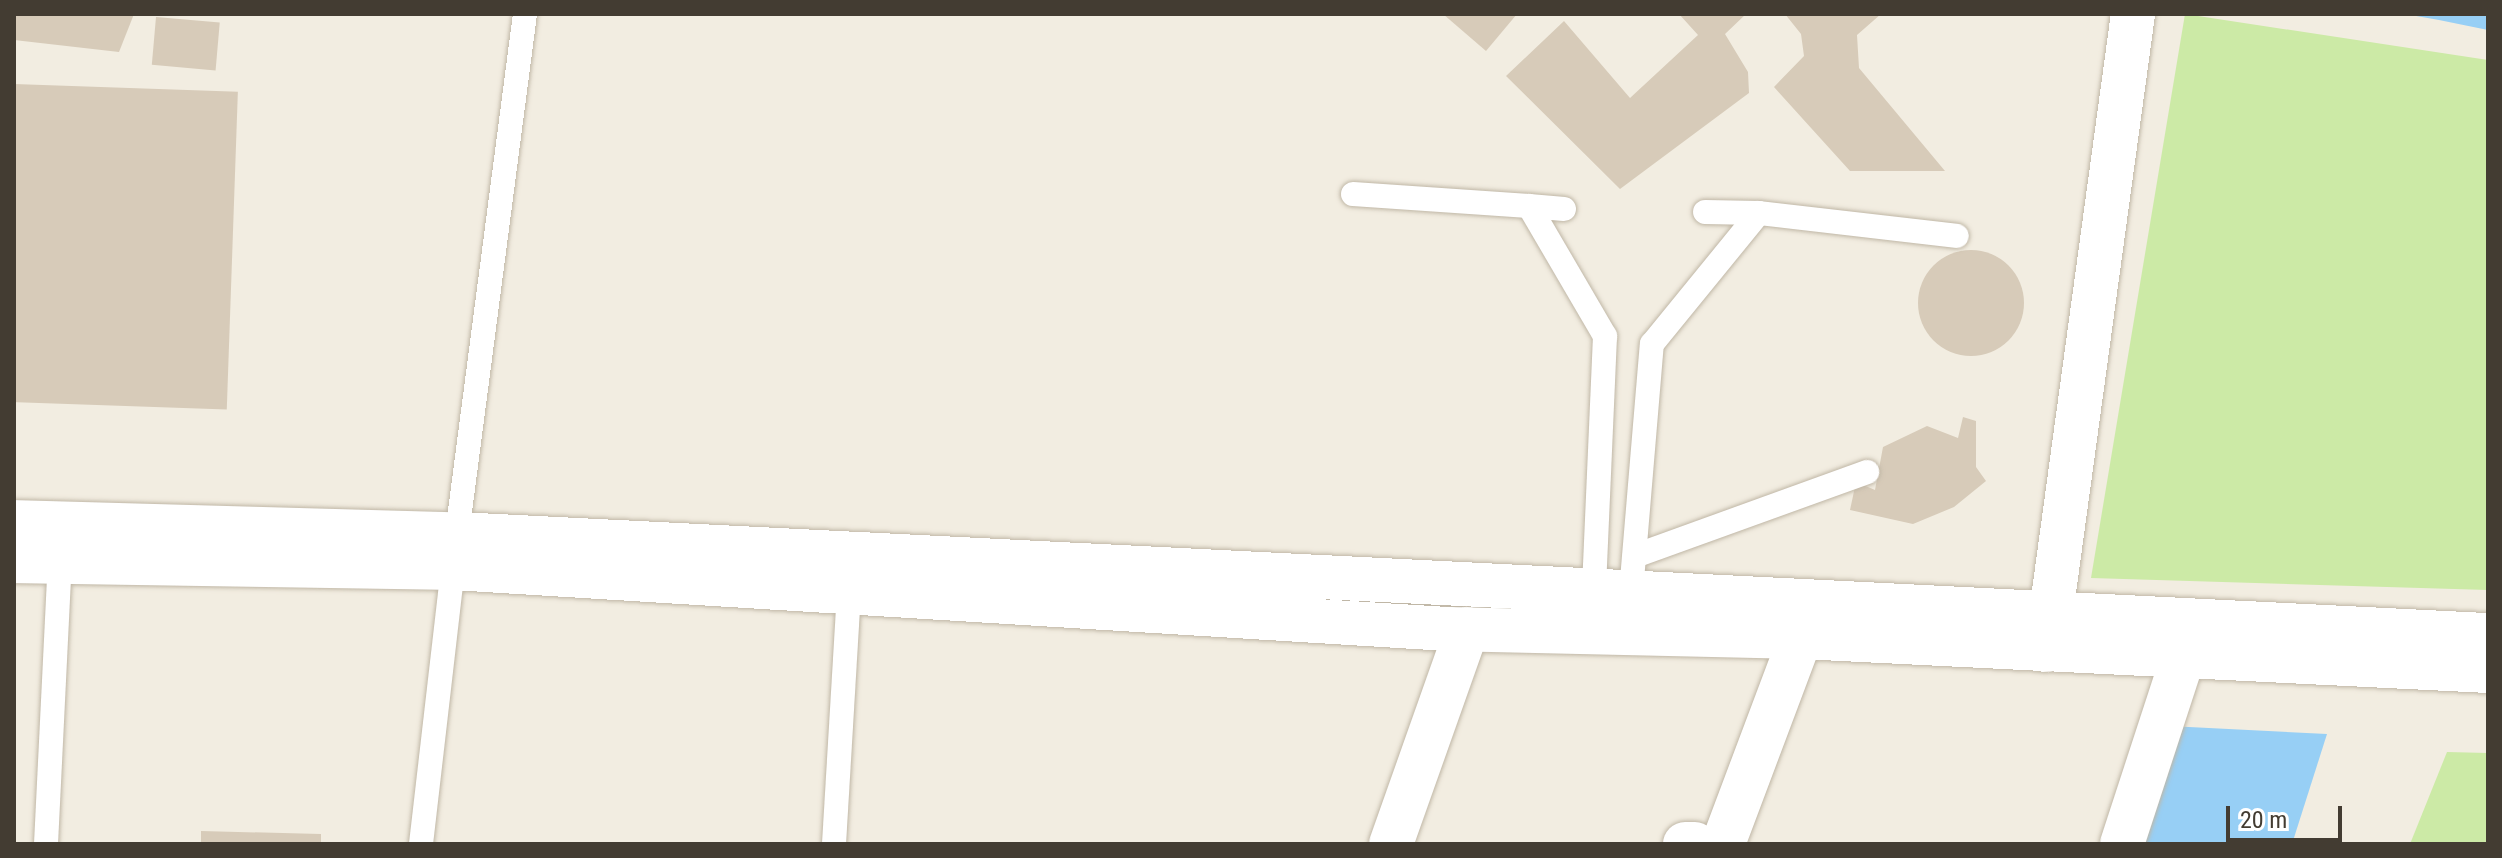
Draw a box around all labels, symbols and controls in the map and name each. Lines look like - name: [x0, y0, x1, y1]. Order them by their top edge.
- scale bar: [2230, 790, 2346, 840]
- text: 20 m: [2240, 806, 2287, 834]

